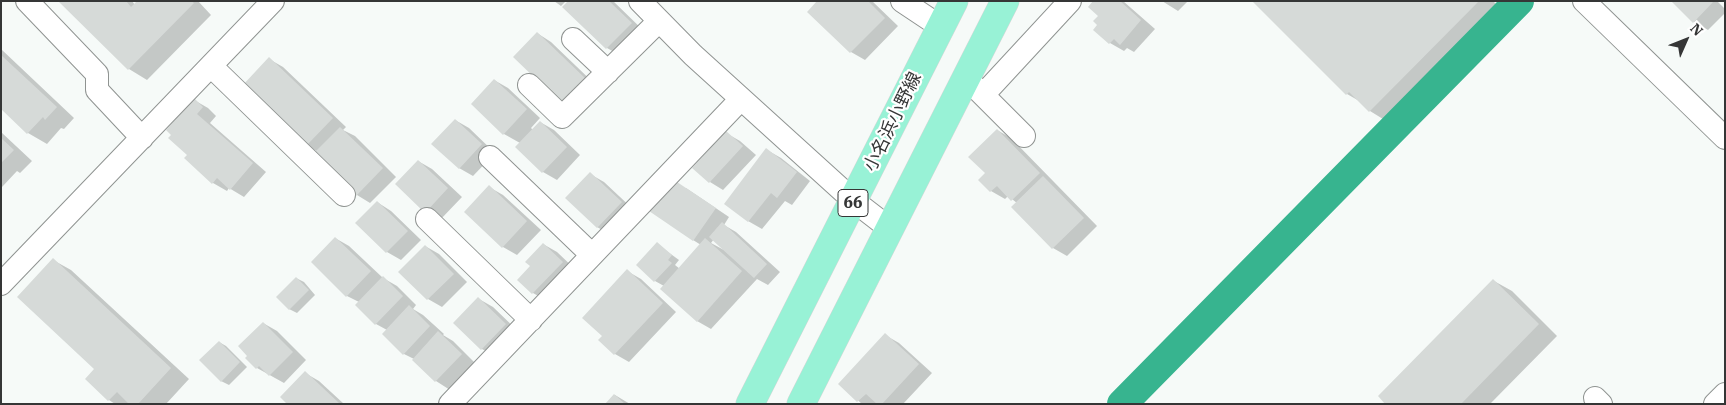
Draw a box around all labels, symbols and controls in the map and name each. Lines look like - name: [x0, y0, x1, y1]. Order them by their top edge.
- north arrow: [1661, 15, 1711, 65]
- text: N: [1686, 19, 1707, 40]
- street label: 小名浜小野線: [860, 69, 926, 175]
- road number: 66: [838, 190, 868, 217]

